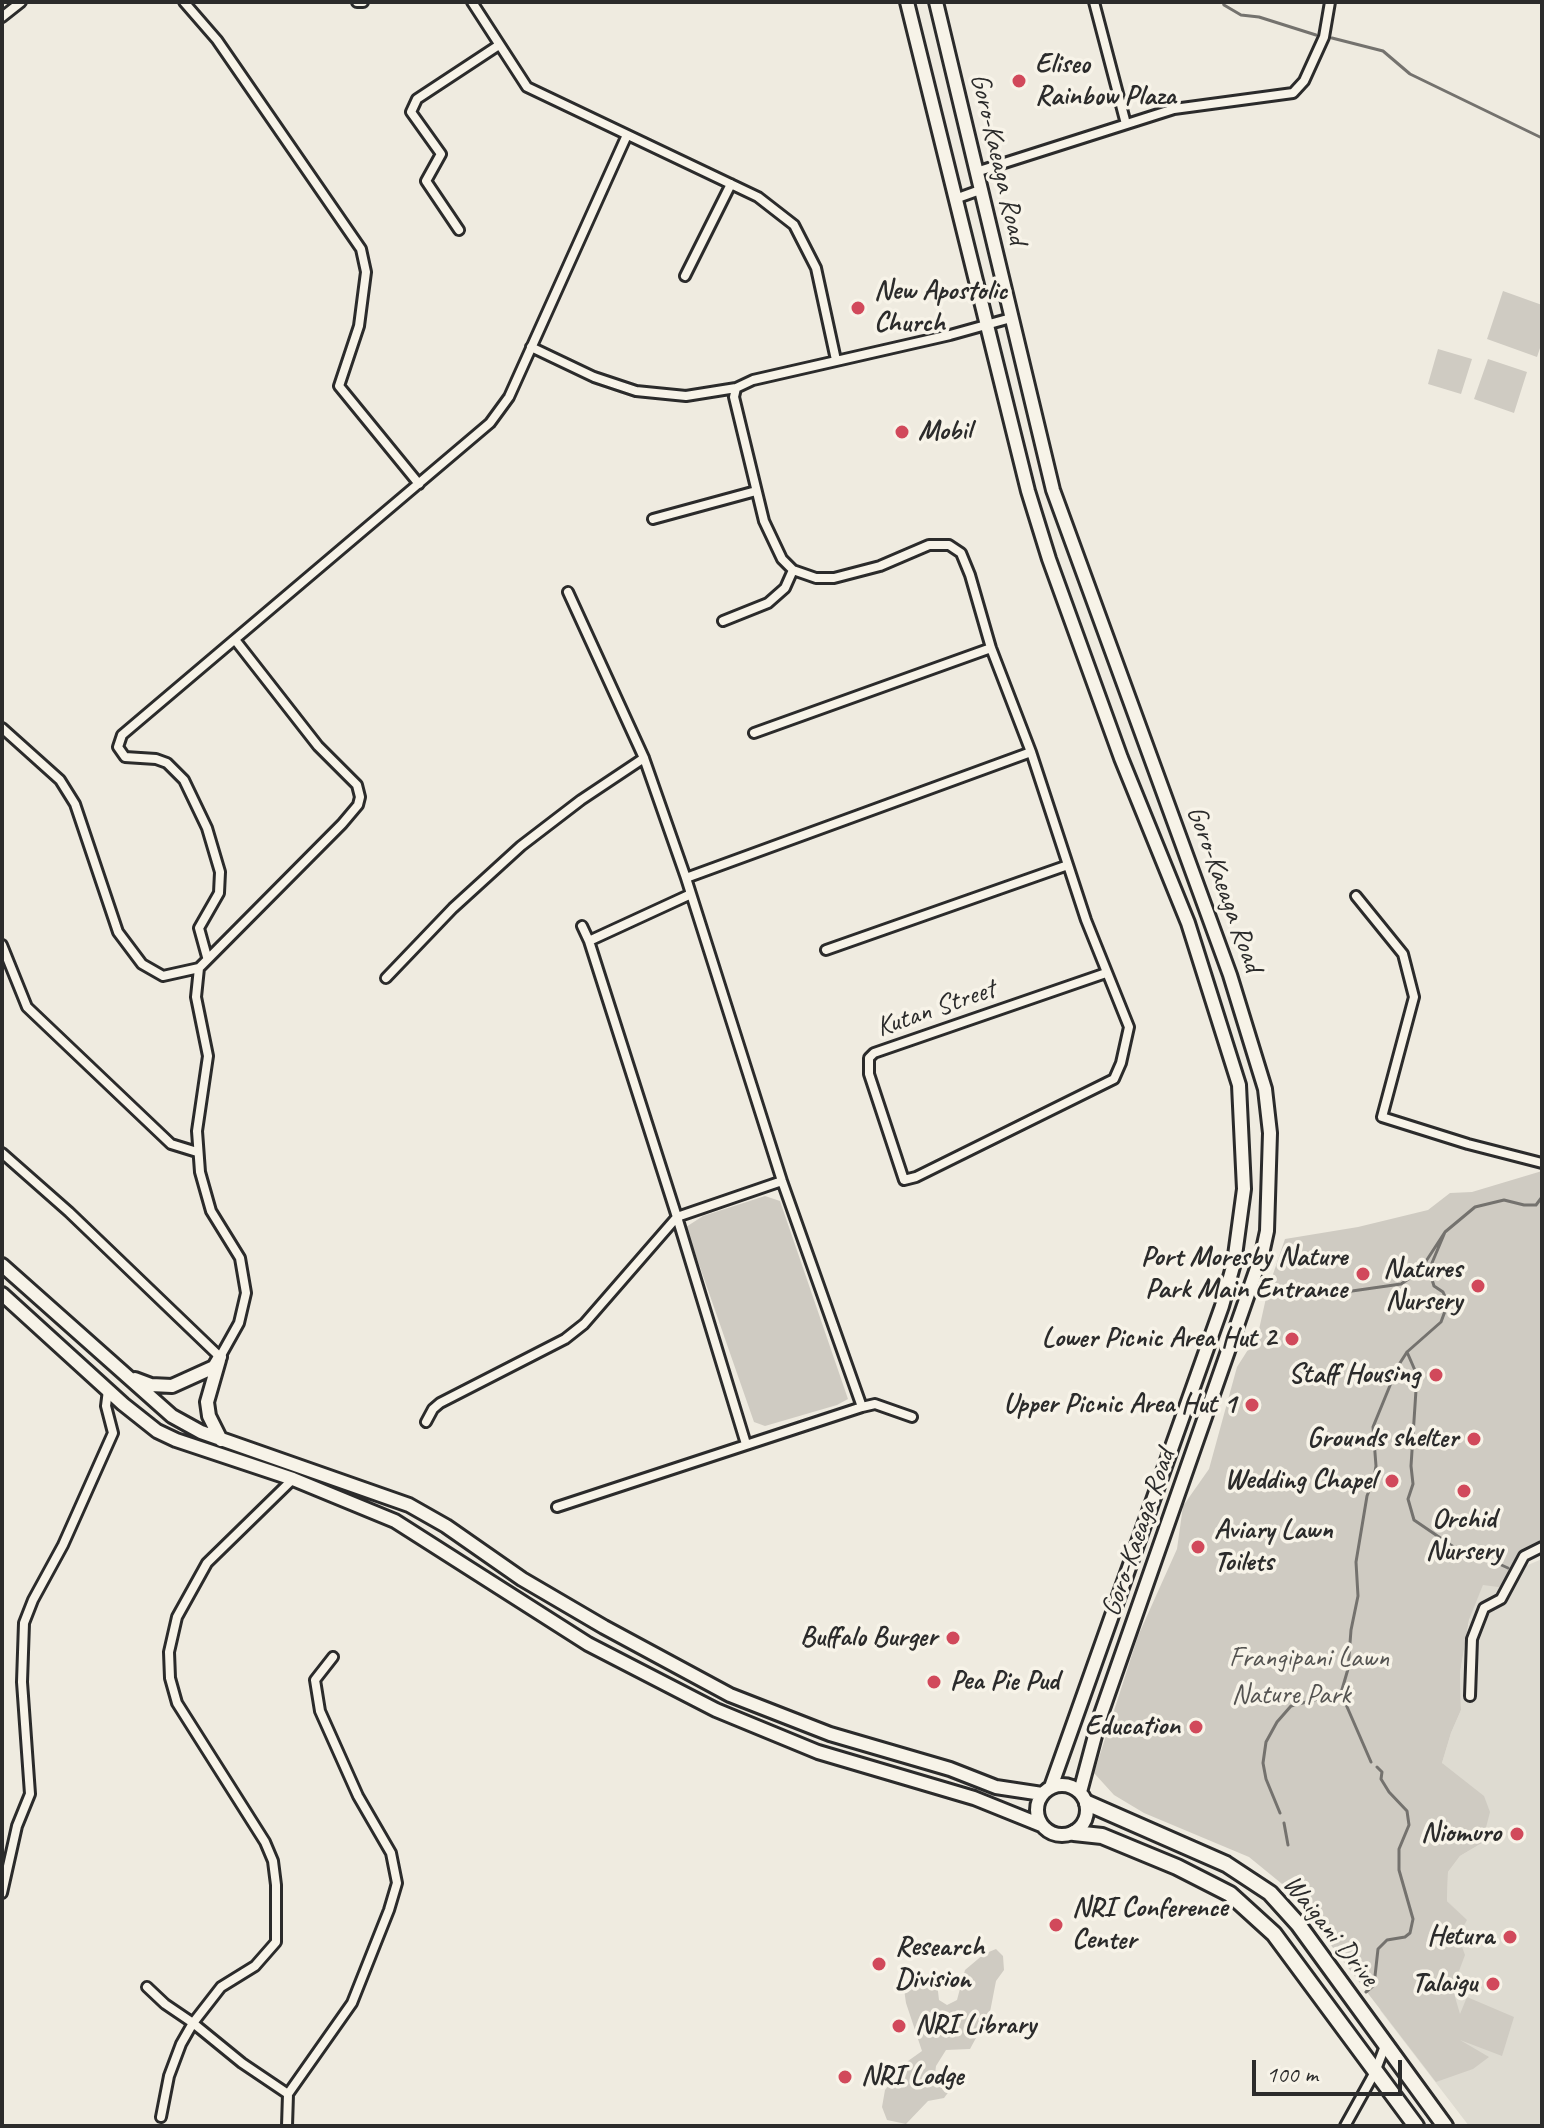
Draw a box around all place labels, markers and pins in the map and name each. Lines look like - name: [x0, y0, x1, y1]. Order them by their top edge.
- place label: Eliseo Rainbow Plaza: [1035, 48, 1176, 114]
- marker: Eliseo Rainbow Plaza: [1010, 72, 1028, 90]
- place label: New Apostolic Church: [874, 275, 1007, 341]
- marker: New Apostolic Church: [849, 299, 867, 317]
- place label: Mobil: [918, 415, 971, 449]
- marker: Mobil: [893, 423, 911, 441]
- place label: Port Moresby Nature Park Main Entrance: [1141, 1241, 1347, 1307]
- place label: Natures Nursery: [1383, 1253, 1462, 1319]
- marker: Port Moresby Nature Park Main Entrance: [1354, 1265, 1372, 1283]
- marker: Natures Nursery: [1469, 1277, 1487, 1295]
- place label: Lower Picnic Area Hut 2: [1042, 1322, 1276, 1356]
- marker: Lower Picnic Area Hut 2: [1283, 1330, 1301, 1348]
- place label: Staff Housing: [1288, 1358, 1420, 1392]
- marker: Staff Housing: [1427, 1366, 1445, 1384]
- place label: Upper Picnic Area Hut 1: [1003, 1388, 1236, 1422]
- marker: Upper Picnic Area Hut 1: [1243, 1396, 1261, 1414]
- place label: Grounds shelter: [1307, 1422, 1458, 1456]
- marker: Grounds shelter: [1465, 1430, 1483, 1448]
- place label: Wedding Chapel: [1224, 1464, 1376, 1498]
- marker: Wedding Chapel: [1383, 1472, 1401, 1490]
- marker: Orchid Nursery: [1455, 1482, 1473, 1500]
- place label: Orchid Nursery: [1426, 1503, 1502, 1569]
- place label: Aviary Lawn Toilets: [1214, 1514, 1333, 1580]
- marker: Aviary Lawn Toilets: [1189, 1538, 1207, 1556]
- place label: Buffalo Burger: [800, 1621, 937, 1655]
- marker: Buffalo Burger: [944, 1629, 962, 1647]
- place label: Pea Pie Pud: [950, 1665, 1059, 1699]
- marker: Pea Pie Pud: [925, 1673, 943, 1691]
- place label: Education: [1084, 1710, 1180, 1744]
- marker: Education: [1187, 1718, 1205, 1736]
- place label: Niomuro: [1421, 1817, 1501, 1851]
- marker: Niomuro: [1508, 1825, 1526, 1843]
- place label: NRI Conference Center: [1072, 1892, 1227, 1958]
- marker: NRI Conference Center: [1047, 1916, 1065, 1934]
- place label: Hetura: [1427, 1920, 1494, 1954]
- marker: Hetura: [1501, 1928, 1519, 1946]
- place label: Research Division: [895, 1931, 984, 1997]
- marker: Research Division: [870, 1955, 888, 1973]
- place label: Talaigu: [1412, 1967, 1477, 2001]
- marker: Talaigu: [1484, 1975, 1502, 1993]
- place label: NRI Library: [915, 2009, 1036, 2043]
- marker: NRI Library: [890, 2017, 908, 2035]
- place label: NRI Lodge: [861, 2060, 963, 2094]
- marker: NRI Lodge: [836, 2068, 854, 2086]

